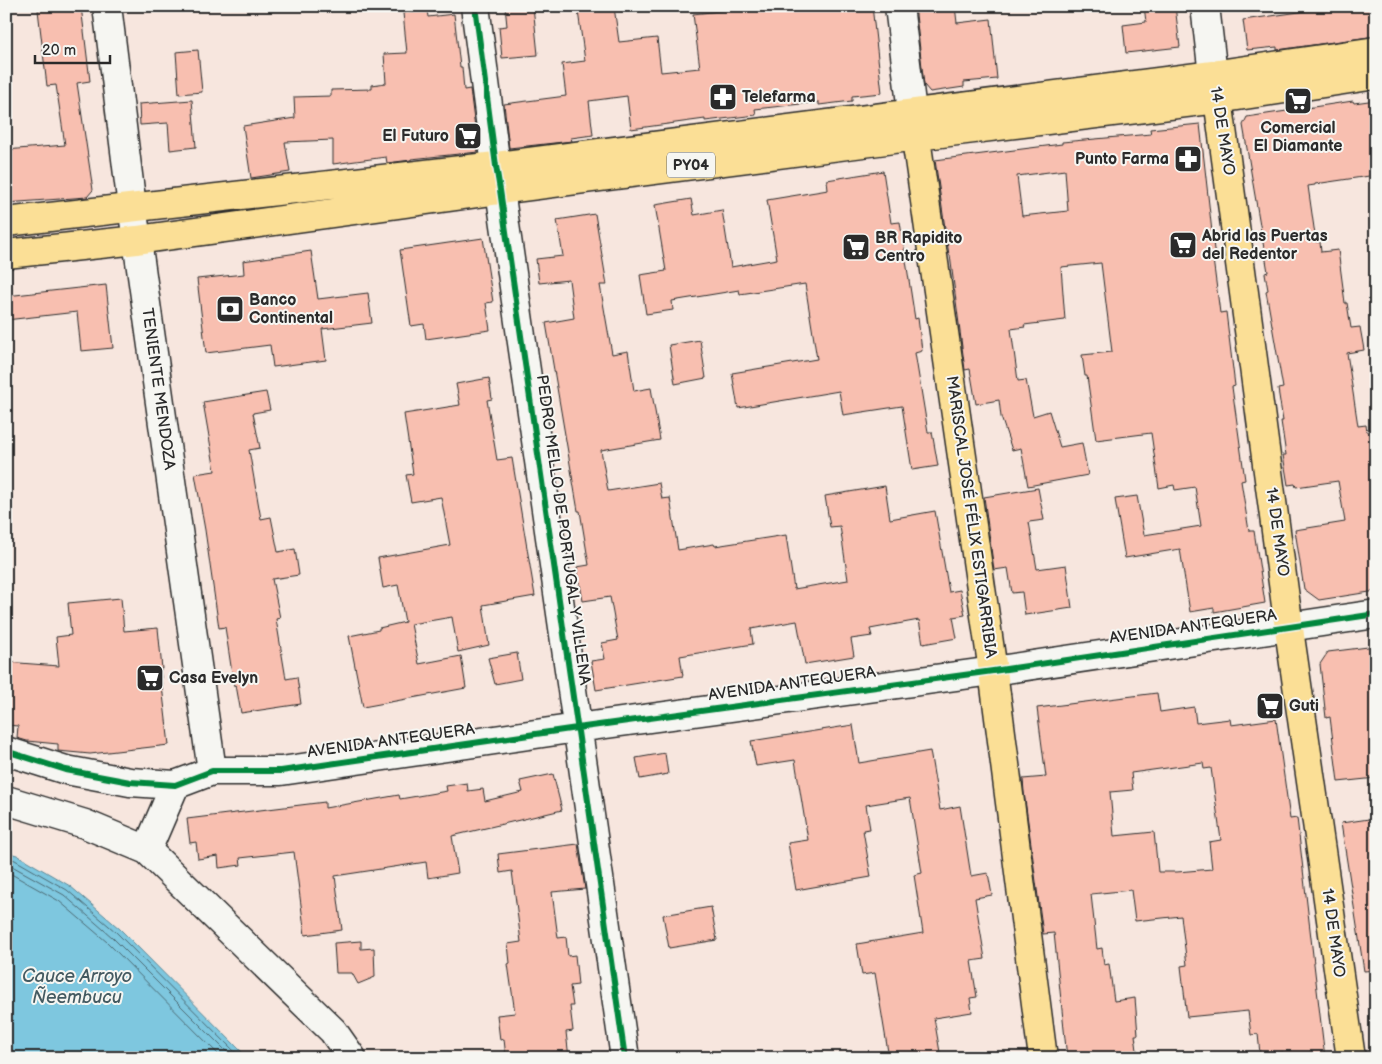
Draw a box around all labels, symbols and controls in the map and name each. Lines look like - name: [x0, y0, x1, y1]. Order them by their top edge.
- scale bar: [35, 32, 110, 64]
- text: 20 m: [42, 41, 76, 60]
- pharmacy icon: Telefarma: [708, 82, 738, 112]
- street label: 14 DE MAYO: [1206, 85, 1238, 177]
- supermarket icon: Comercial El Diamante: [1283, 86, 1313, 116]
- place label: Telefarma: [742, 88, 816, 107]
- place label: Comercial El Diamante: [1253, 119, 1343, 156]
- supermarket icon: El Futuro: [453, 121, 483, 151]
- place label: El Futuro: [382, 127, 449, 146]
- pharmacy icon: Punto Farma: [1173, 144, 1203, 174]
- place label: Punto Farma: [1075, 150, 1169, 169]
- road number: PY04: [667, 152, 715, 178]
- place label: Abrid las Puertas del Redentor: [1201, 227, 1328, 264]
- place label: BR Rapidito Centro: [875, 229, 962, 266]
- supermarket icon: Abrid las Puertas del Redentor: [1168, 230, 1198, 260]
- supermarket icon: BR Rapidito Centro: [841, 232, 871, 262]
- place label: Banco Continental: [249, 291, 333, 328]
- bank icon: Banco Continental: [215, 294, 245, 324]
- street label: TENIENTE MENDOZA: [137, 307, 179, 471]
- street label: PEDRO MELLO DE PORTUGAL Y VILLENA: [532, 374, 594, 687]
- street label: MARISCAL JOSÉ FÉLIX ESTIGARRIBIA: [942, 374, 1002, 660]
- street label: 14 DE MAYO: [1261, 486, 1293, 578]
- street label: AVENIDA ANTEQUERA: [1108, 606, 1278, 648]
- supermarket icon: Casa Evelyn: [135, 663, 165, 693]
- street label: AVENIDA ANTEQUERA: [707, 663, 877, 705]
- place label: Casa Evelyn: [169, 669, 258, 688]
- supermarket icon: Guti: [1255, 691, 1285, 721]
- place label: Guti: [1289, 697, 1319, 716]
- street label: AVENIDA ANTEQUERA: [306, 720, 476, 762]
- street label: 14 DE MAYO: [1317, 887, 1349, 979]
- water label: Cauce Arroyo Ñeembucu: [22, 966, 132, 1008]

